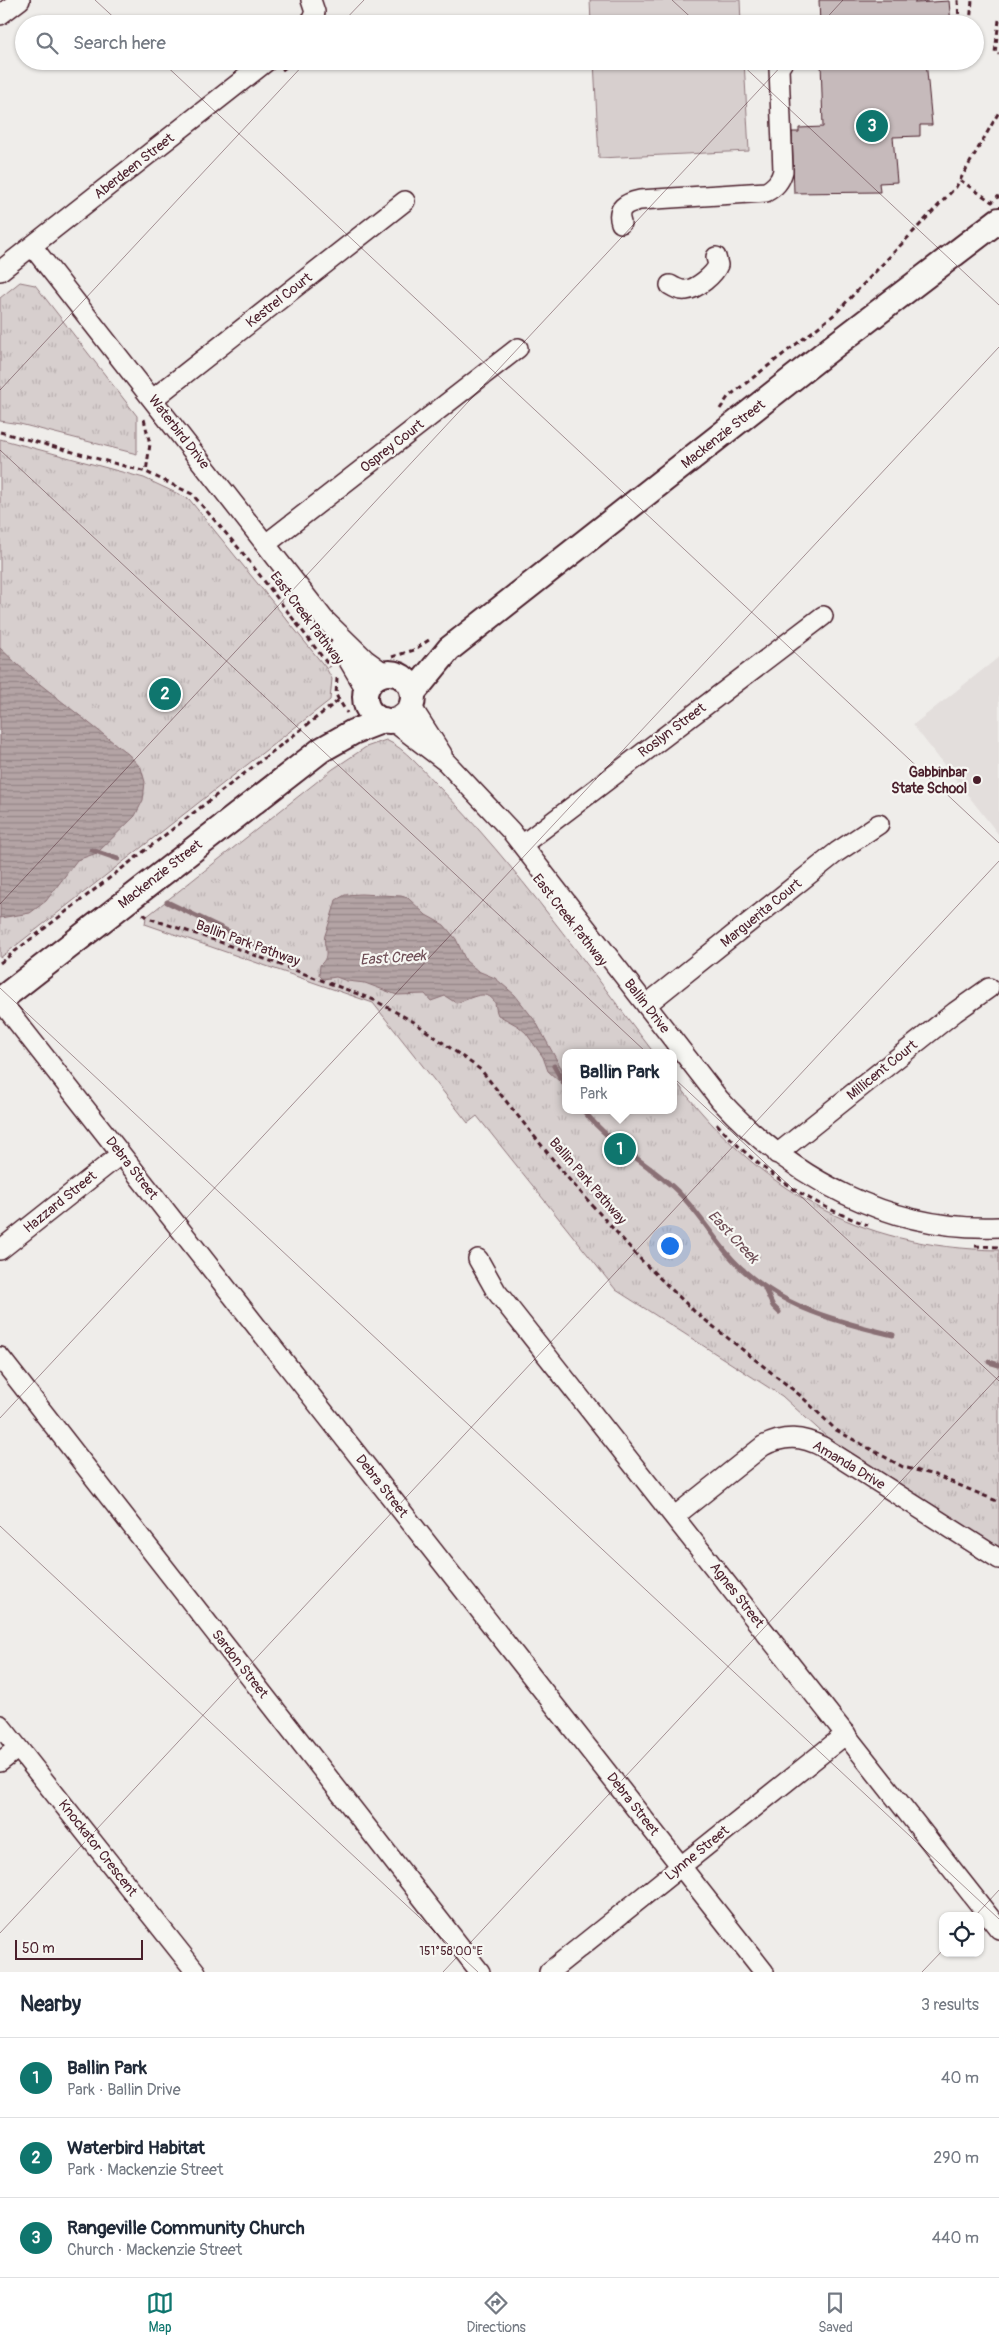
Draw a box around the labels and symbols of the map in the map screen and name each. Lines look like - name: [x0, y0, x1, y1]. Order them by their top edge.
- pin: 3: [856, 107, 888, 145]
- street label: Aberdeen Street: [91, 129, 178, 203]
- street label: Kestrel Court: [243, 269, 316, 331]
- street label: Waterbird Drive: [145, 392, 213, 473]
- street label: Mackenzie Street: [678, 396, 769, 472]
- street label: Osprey Court: [357, 416, 428, 476]
- street label: East Creek Pathway: [266, 568, 348, 668]
- pin: 2: [149, 675, 181, 713]
- street label: Roslyn Street: [635, 699, 709, 761]
- place label: Gabbinbar State School: [891, 764, 968, 797]
- marker: Gabbinbar State School: [971, 774, 983, 786]
- street label: Mackenzie Street: [115, 836, 206, 912]
- street label: East Creek Pathway: [529, 871, 611, 969]
- street label: Marguerita Court: [717, 875, 805, 951]
- street label: Ballin Park Pathway: [194, 916, 302, 970]
- water label: East Creek: [359, 946, 428, 970]
- street label: Ballin Drive: [621, 975, 674, 1037]
- street label: Millicent Court: [843, 1036, 921, 1104]
- pin: 1: [604, 1130, 636, 1168]
- street label: Debra Street: [102, 1133, 162, 1203]
- street label: Ballin Park Pathway: [546, 1134, 630, 1228]
- street label: Hazzard Street: [20, 1167, 100, 1237]
- water label: East Creek: [703, 1206, 764, 1269]
- your location: [657, 1233, 683, 1259]
- street label: Amanda Drive: [810, 1437, 888, 1493]
- street label: Debra Street: [352, 1451, 412, 1521]
- street label: Agnes Street: [706, 1559, 768, 1631]
- street label: Sardon Street: [208, 1626, 272, 1702]
- street label: Debra Street: [603, 1769, 663, 1839]
- street label: Knockator Crescent: [55, 1796, 141, 1900]
- street label: Lynne Street: [661, 1822, 733, 1884]
- scale bar: [15, 1937, 142, 1960]
- text: 151°58'00"E: [419, 1944, 483, 1959]

